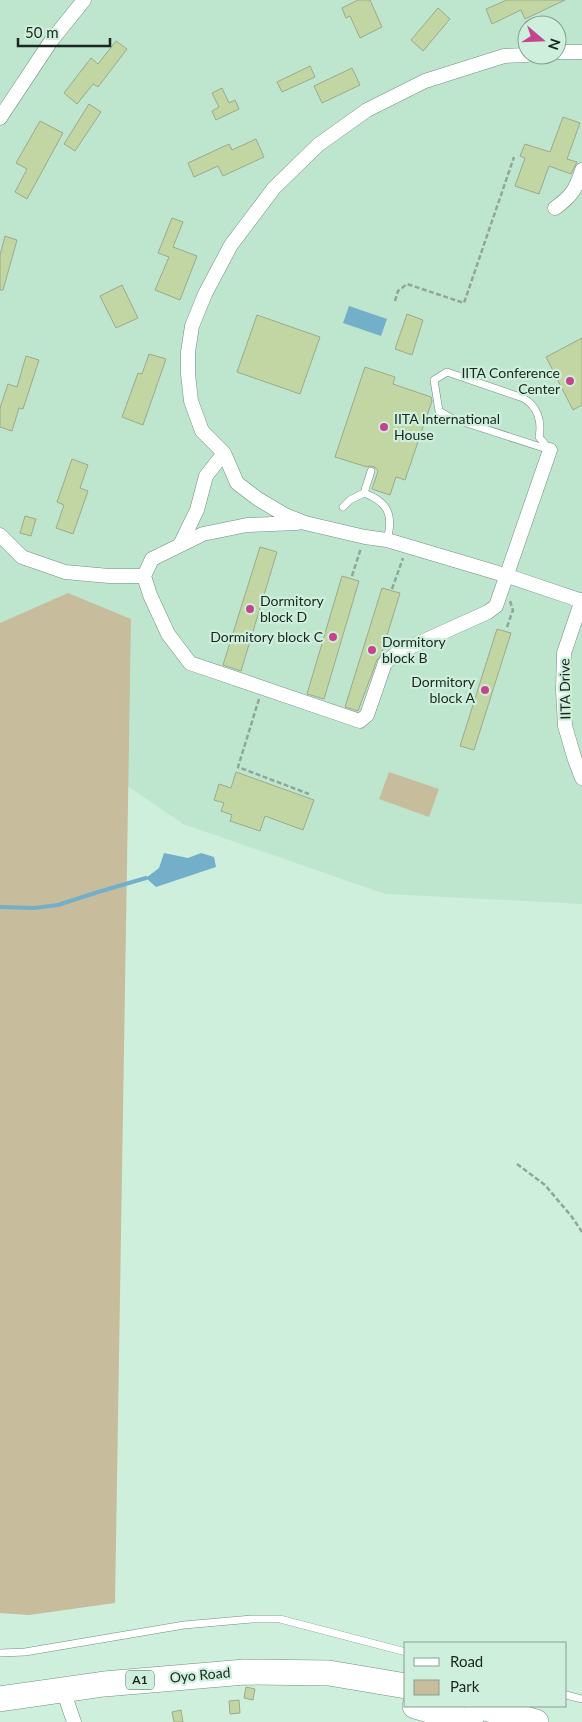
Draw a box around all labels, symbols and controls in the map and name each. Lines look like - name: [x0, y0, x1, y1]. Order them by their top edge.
- scale bar: [18, 15, 110, 47]
- north arrow: [517, 15, 567, 65]
- text: 50 m: [25, 23, 59, 41]
- text: N: [545, 37, 565, 52]
- place label: IITA Conference Center: [461, 364, 560, 397]
- marker: IITA Conference Center: [564, 375, 576, 387]
- place label: IITA International House: [394, 410, 500, 443]
- marker: IITA International House: [378, 421, 390, 433]
- place label: Dormitory block D: [260, 592, 324, 625]
- marker: Dormitory block D: [244, 603, 256, 615]
- place label: Dormitory block C: [210, 628, 324, 645]
- marker: Dormitory block C: [327, 631, 339, 643]
- place label: Dormitory block B: [382, 633, 446, 666]
- marker: Dormitory block B: [366, 644, 378, 656]
- street label: IITA Drive: [555, 658, 574, 720]
- place label: Dormitory block A: [411, 673, 476, 706]
- marker: Dormitory block A: [479, 684, 491, 696]
- legend: [404, 1642, 567, 1707]
- text: Road: [450, 1652, 483, 1670]
- street label: Oyo Road: [169, 1663, 231, 1686]
- road number: A1: [126, 1670, 154, 1690]
- text: Park: [450, 1677, 480, 1695]

